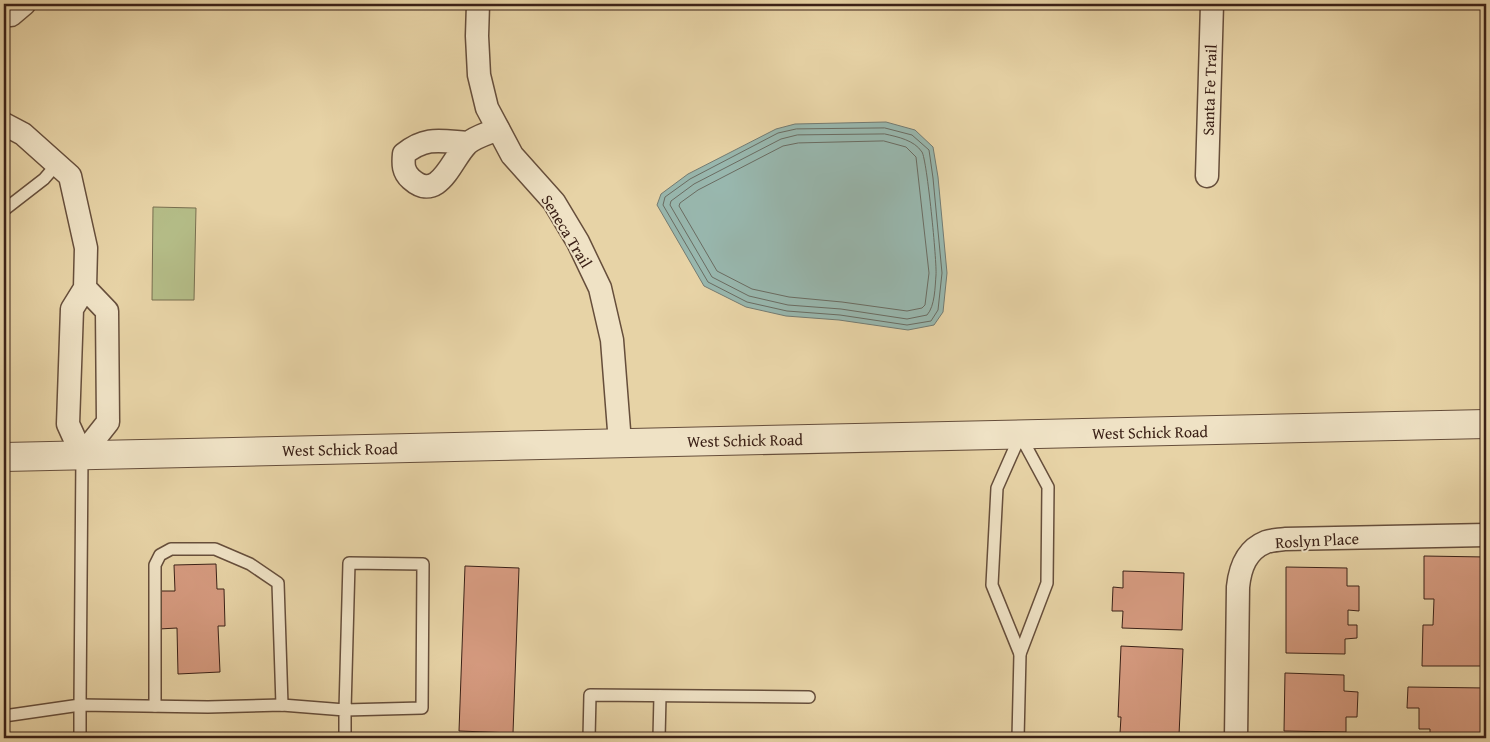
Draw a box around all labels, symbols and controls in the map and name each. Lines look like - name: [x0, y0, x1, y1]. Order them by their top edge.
- street label: Santa Fe Trail: [1195, 43, 1223, 136]
- street label: Seneca Trail: [536, 190, 599, 273]
- street label: West Schick Road: [1092, 419, 1209, 445]
- street label: West Schick Road: [687, 427, 804, 453]
- street label: West Schick Road: [282, 436, 399, 462]
- street label: Roslyn Place: [1274, 526, 1360, 554]

